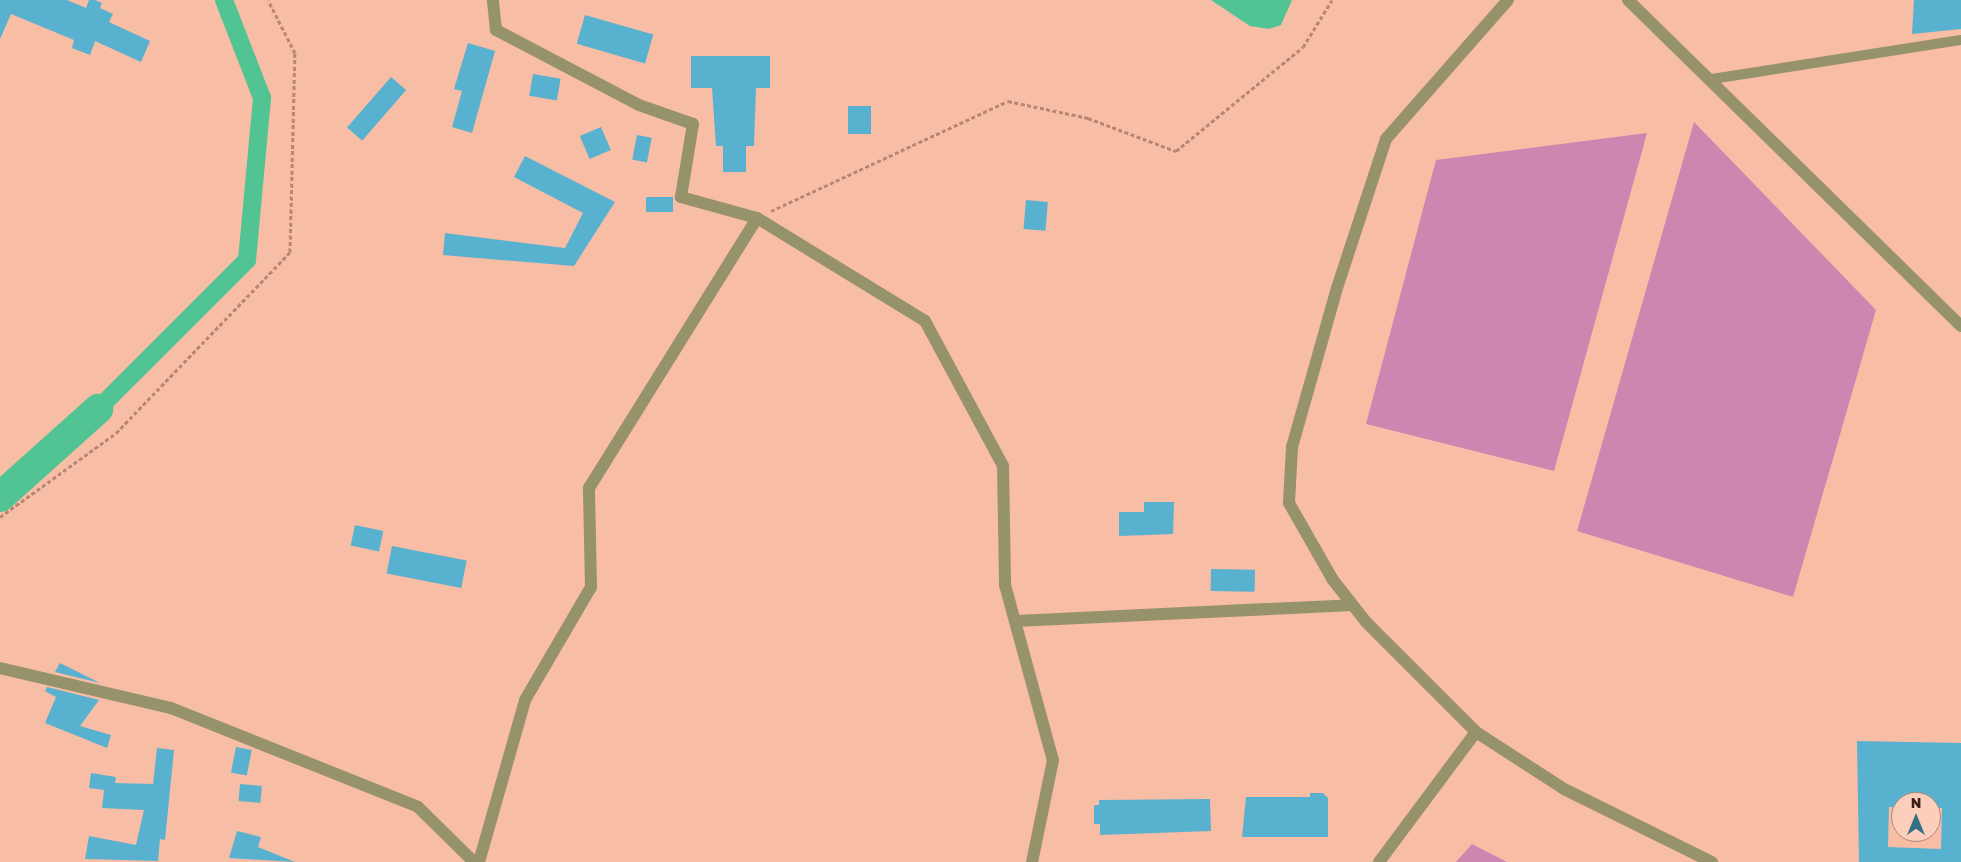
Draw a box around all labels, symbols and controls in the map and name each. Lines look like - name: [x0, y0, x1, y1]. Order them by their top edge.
- north arrow: [1891, 792, 1941, 842]
- text: N: [1911, 794, 1921, 811]

